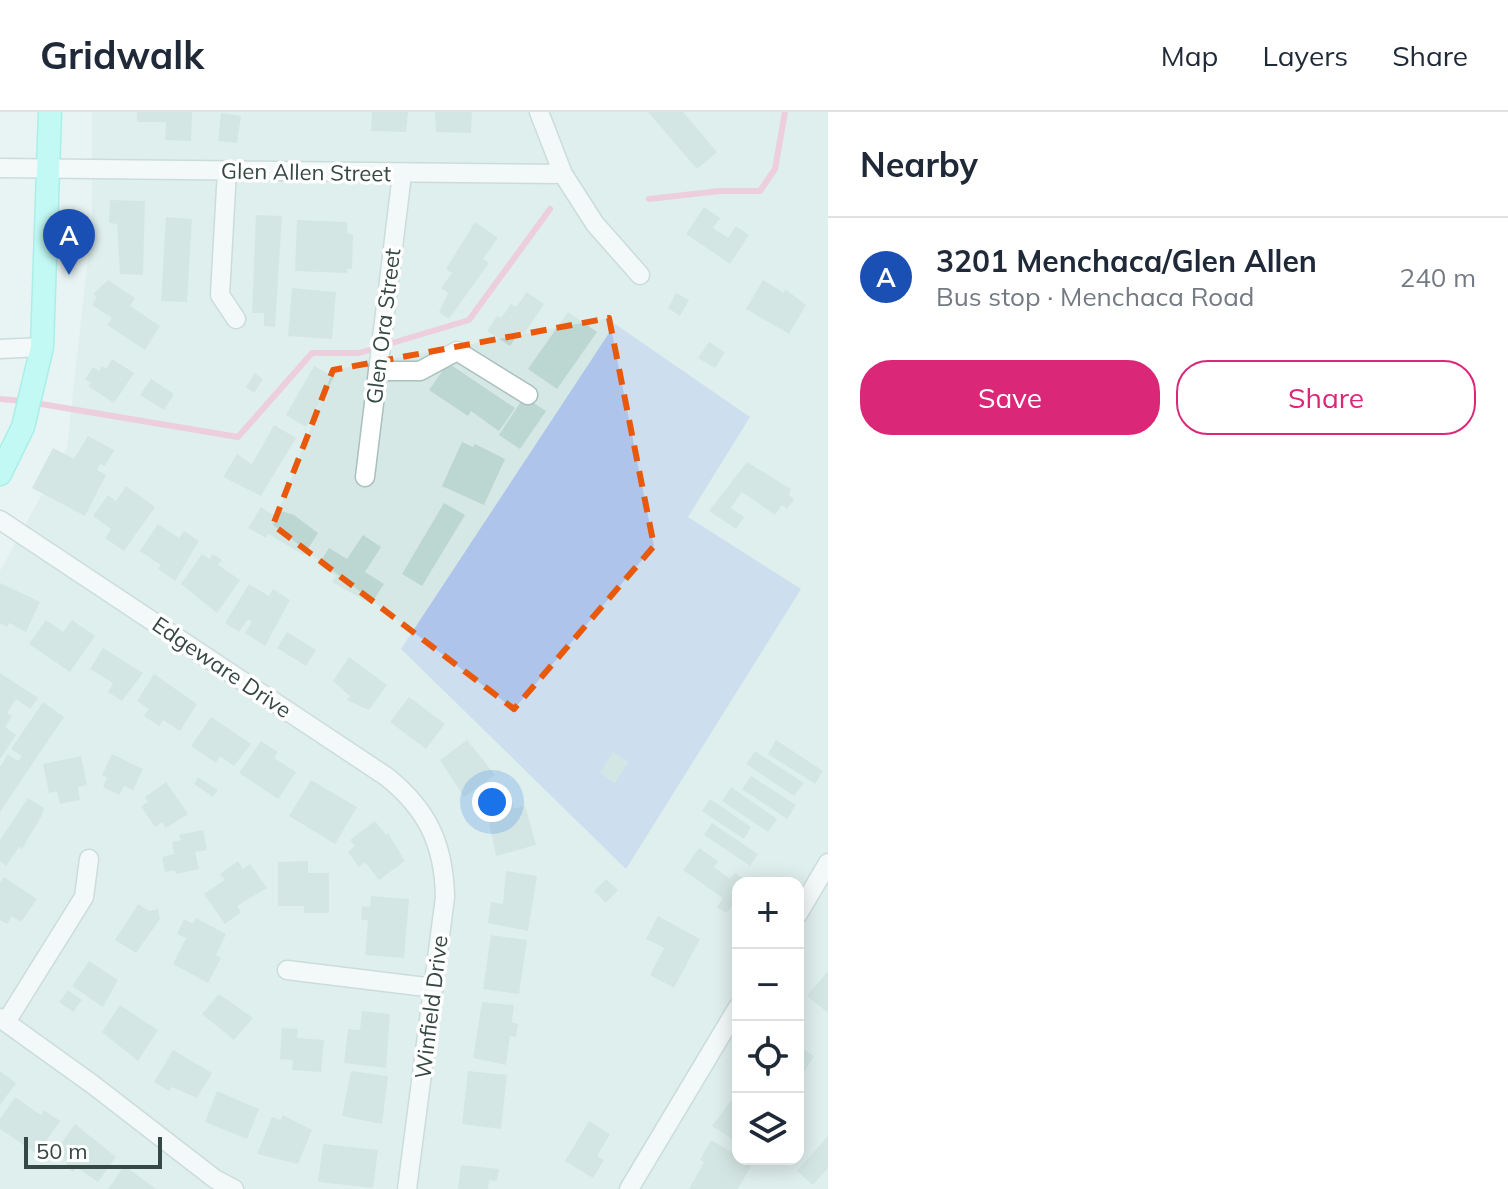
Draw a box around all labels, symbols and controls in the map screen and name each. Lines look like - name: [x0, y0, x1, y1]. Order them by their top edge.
- text: Gridwalk: [40, 31, 204, 79]
- text: Map: [1161, 38, 1218, 73]
- text: Layers: [1262, 38, 1348, 73]
- text: Share: [1392, 38, 1468, 73]
- text: Nearby: [860, 143, 978, 186]
- street label: Glen Allen Street: [221, 157, 392, 187]
- pin: A: [43, 209, 95, 275]
- text: 3201 Menchaca/Glen Allen: [936, 242, 1317, 280]
- street label: Glen Ora Street: [360, 246, 406, 405]
- text: A: [876, 261, 896, 294]
- text: 240 m: [1400, 261, 1476, 294]
- text: Bus stop · Menchaca Road: [936, 280, 1254, 313]
- button: Save: [860, 360, 1160, 435]
- button: Share: [1176, 360, 1476, 435]
- street label: Edgeware Drive: [147, 610, 297, 724]
- your location: [472, 782, 512, 822]
- map controls: [732, 877, 804, 1165]
- button: +: [732, 877, 804, 949]
- street label: Winfield Drive: [408, 934, 454, 1080]
- button: −: [732, 949, 804, 1021]
- button: locate: [732, 1021, 804, 1093]
- button: layers: [732, 1093, 804, 1165]
- scale bar: [24, 1133, 162, 1169]
- text: 50 m: [36, 1137, 87, 1165]

